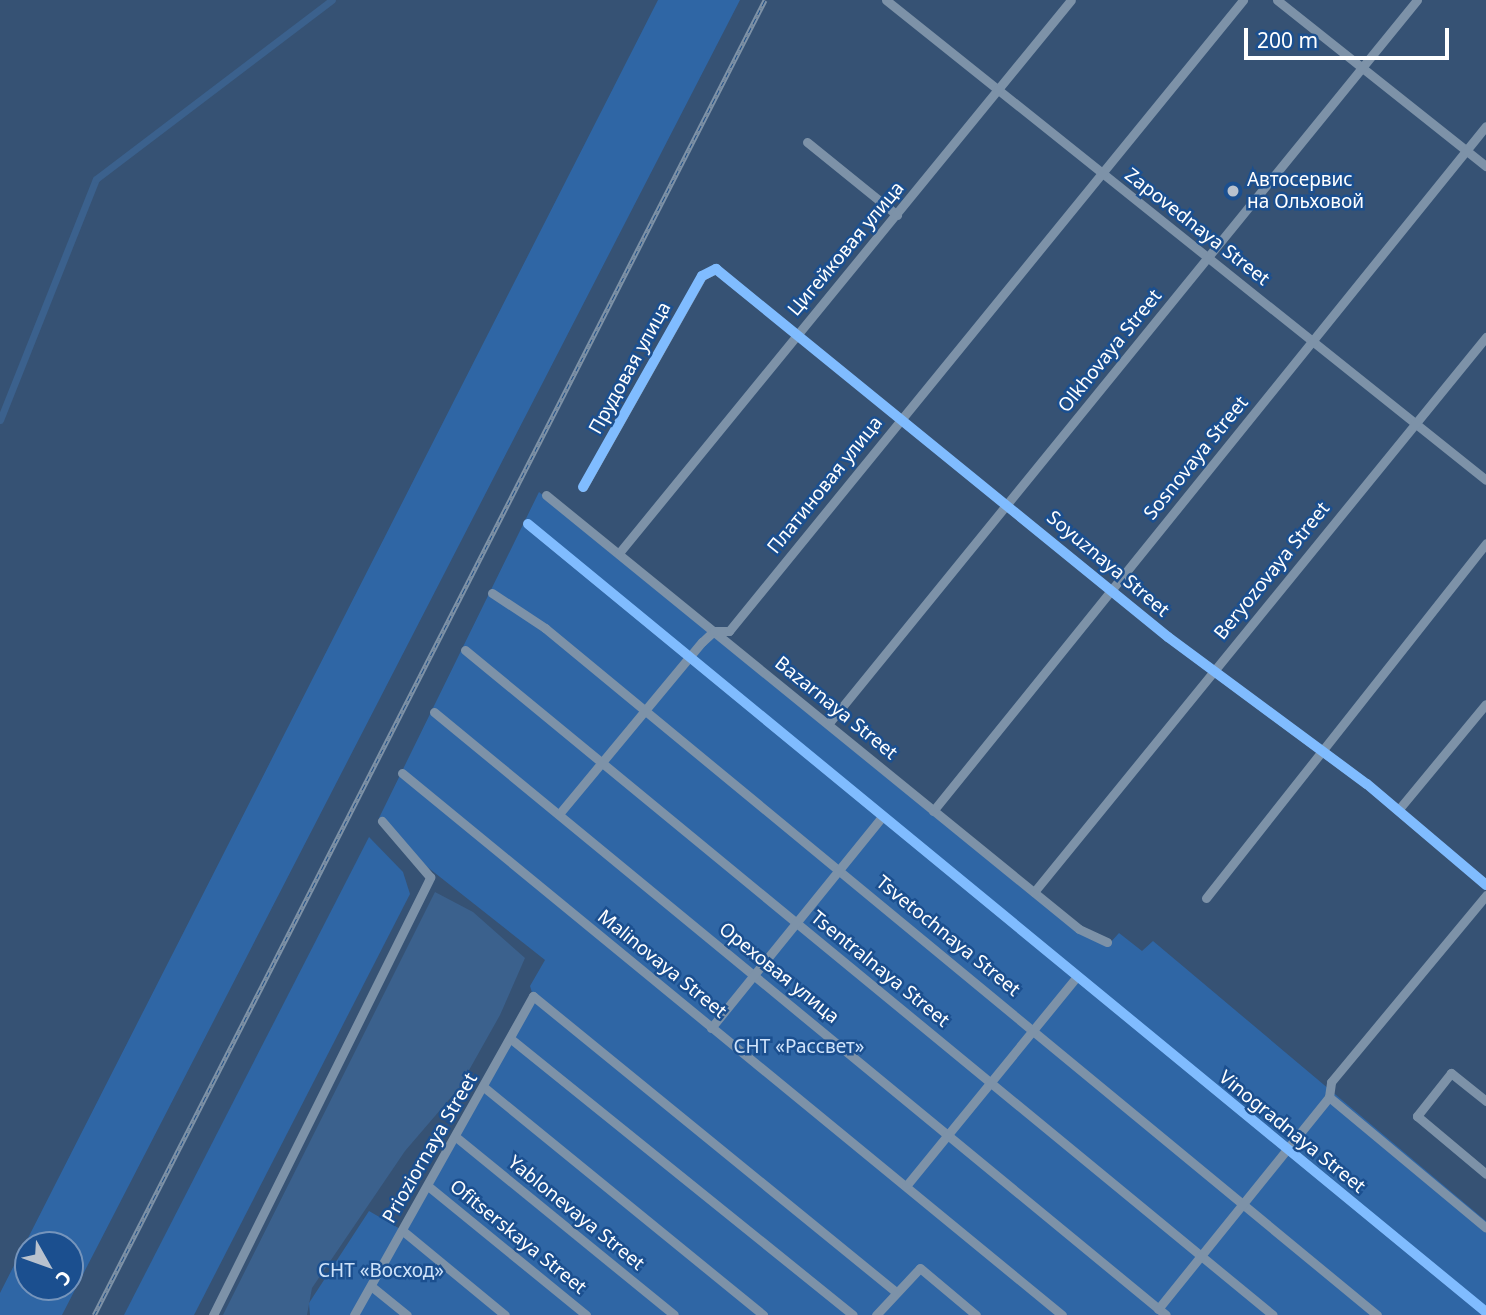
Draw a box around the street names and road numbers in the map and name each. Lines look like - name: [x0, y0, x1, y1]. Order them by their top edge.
- street label: Zapovednaya Street: [1120, 163, 1274, 291]
- street label: Цигейковая улица: [783, 177, 909, 321]
- street label: Olkhovaya Street: [1054, 285, 1166, 417]
- street label: Прудовая улица: [584, 298, 676, 438]
- street label: Sosnovaya Street: [1139, 392, 1253, 524]
- street label: Платиновая улица: [763, 412, 887, 558]
- street label: Beryozovaya Street: [1209, 498, 1335, 644]
- street label: Soyuznaya Street: [1042, 506, 1174, 622]
- street label: Bazarnaya Street: [770, 652, 902, 764]
- street label: Tsvetochnaya Street: [871, 871, 1025, 1001]
- street label: Malinovaya Street: [593, 905, 731, 1023]
- street label: Tsentralnaya Street: [806, 906, 954, 1032]
- street label: Ореховая улица: [714, 918, 844, 1028]
- street label: Vinogradnaya Street: [1214, 1066, 1370, 1198]
- street label: Prioziornaya Street: [378, 1069, 482, 1227]
- street label: Yablonevaya Street: [503, 1151, 649, 1275]
- street label: Ofitserskaya Street: [445, 1175, 591, 1299]

